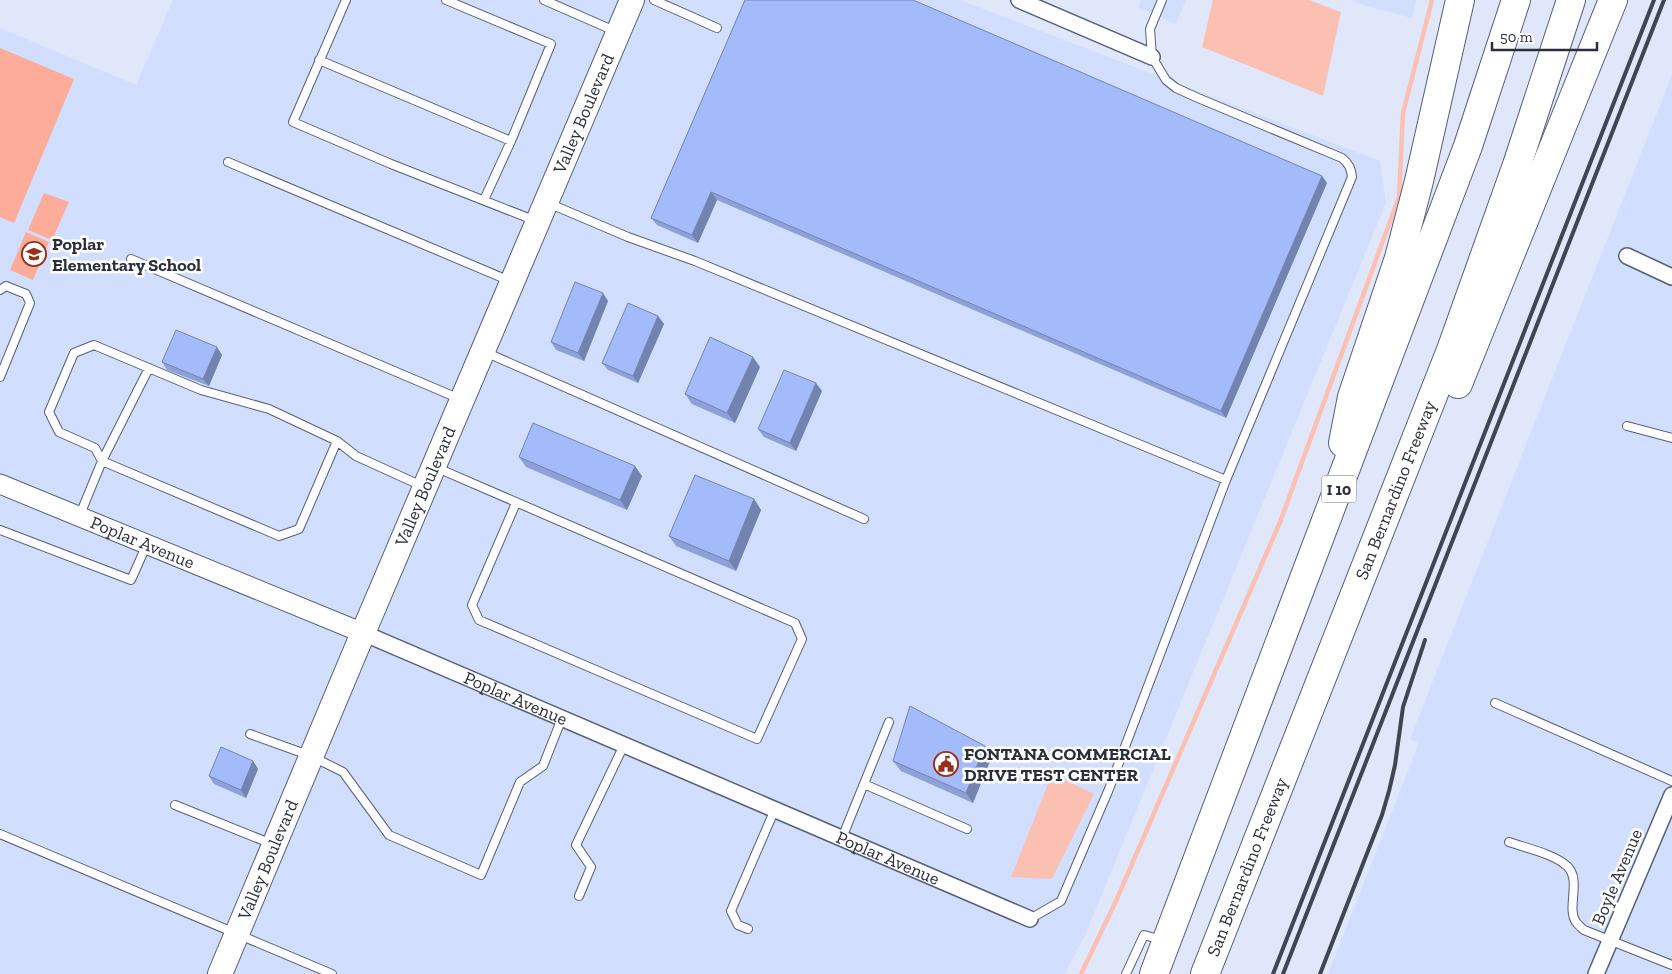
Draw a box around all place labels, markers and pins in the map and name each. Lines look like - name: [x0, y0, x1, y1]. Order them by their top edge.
- place label: Poplar Elementary School: [52, 233, 201, 276]
- school or university icon: Poplar Elementary School: [21, 241, 47, 267]
- place label: FONTANA COMMERCIAL DRIVE TEST CENTER: [964, 743, 1171, 786]
- public building icon: FONTANA COMMERCIAL DRIVE TEST CENTER: [933, 751, 959, 777]

